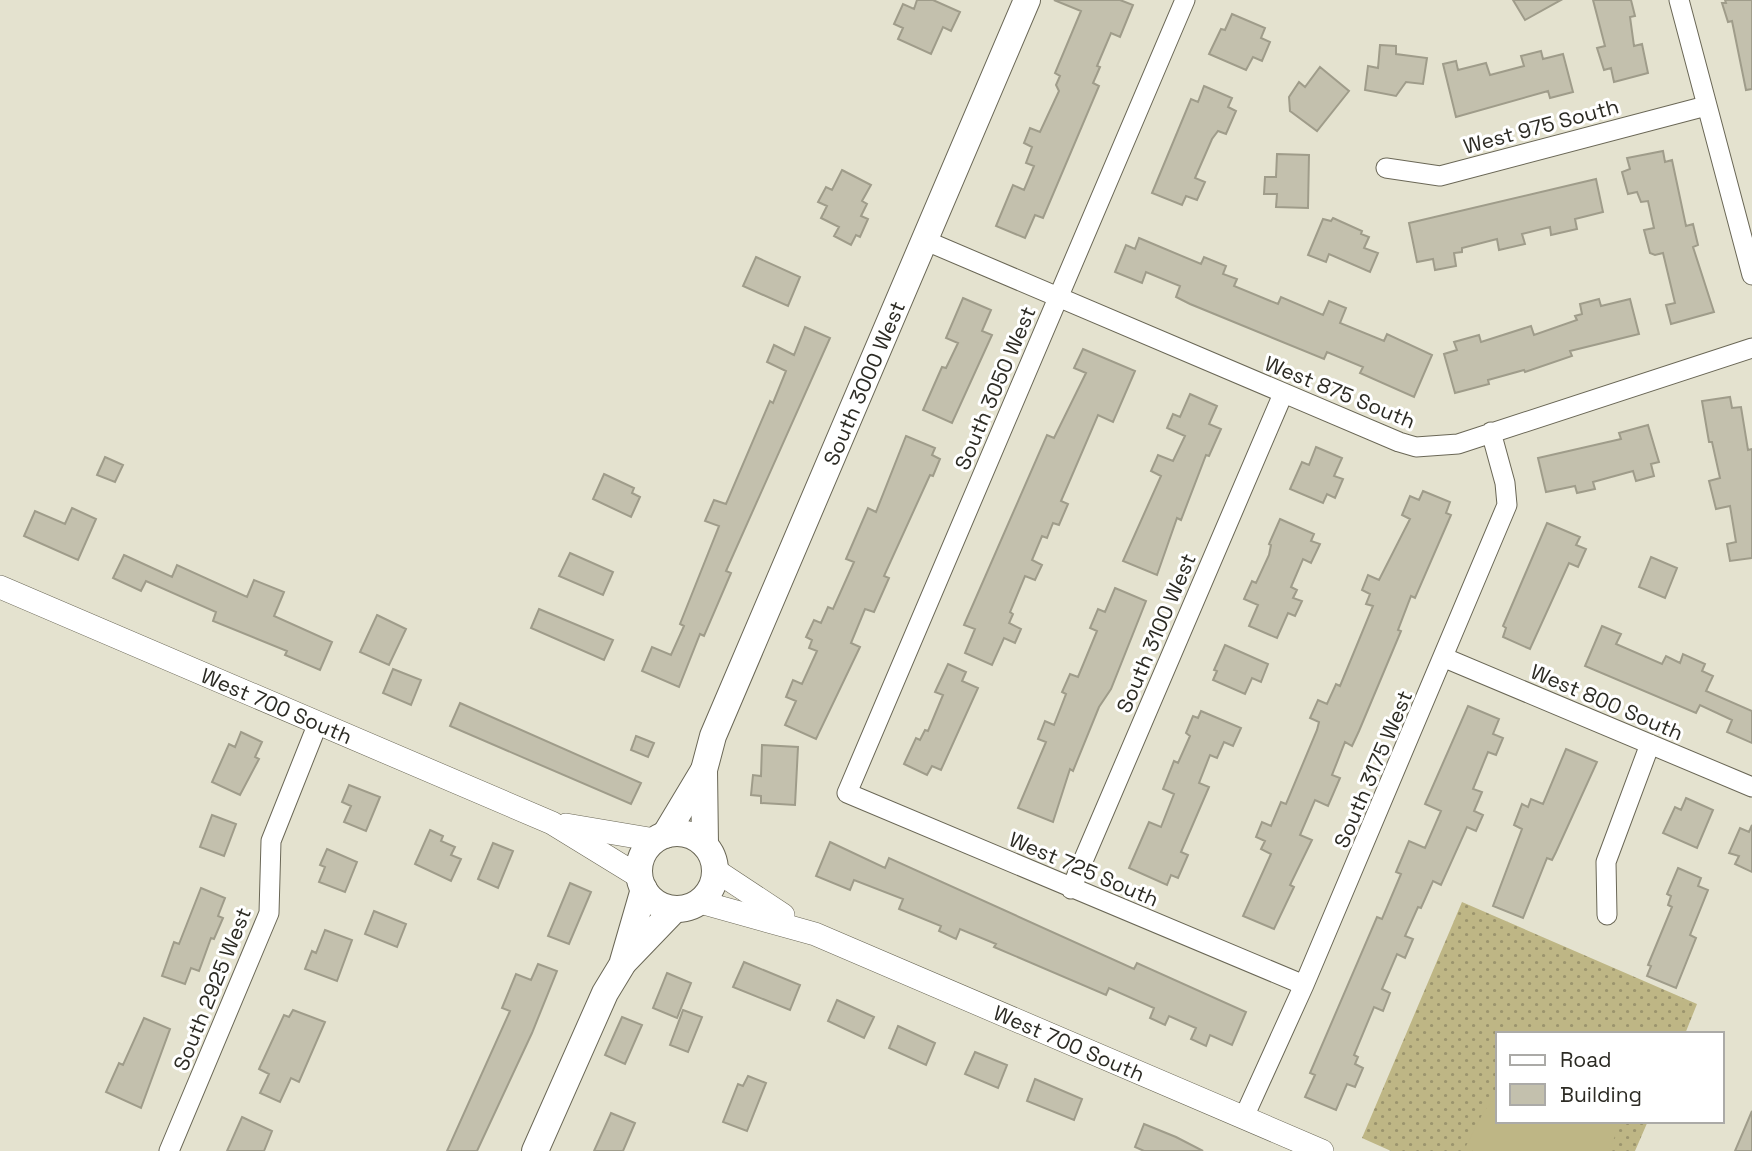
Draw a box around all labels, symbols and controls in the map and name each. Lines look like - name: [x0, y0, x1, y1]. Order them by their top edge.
- street label: West 975 South: [1460, 92, 1622, 160]
- street label: South 3000 West: [817, 297, 911, 469]
- street label: South 3050 West: [948, 302, 1042, 474]
- street label: West 875 South: [1261, 349, 1419, 435]
- street label: South 3100 West: [1110, 549, 1202, 717]
- street label: West 800 South: [1527, 658, 1687, 746]
- street label: West 700 South: [197, 661, 356, 750]
- street label: South 3175 West: [1328, 686, 1418, 852]
- street label: West 725 South: [1005, 825, 1163, 913]
- street label: South 2925 West: [167, 903, 257, 1075]
- street label: West 700 South: [990, 999, 1149, 1087]
- legend: [1496, 1032, 1724, 1123]
- text: Road: [1560, 1046, 1612, 1073]
- text: Building: [1560, 1081, 1642, 1108]

